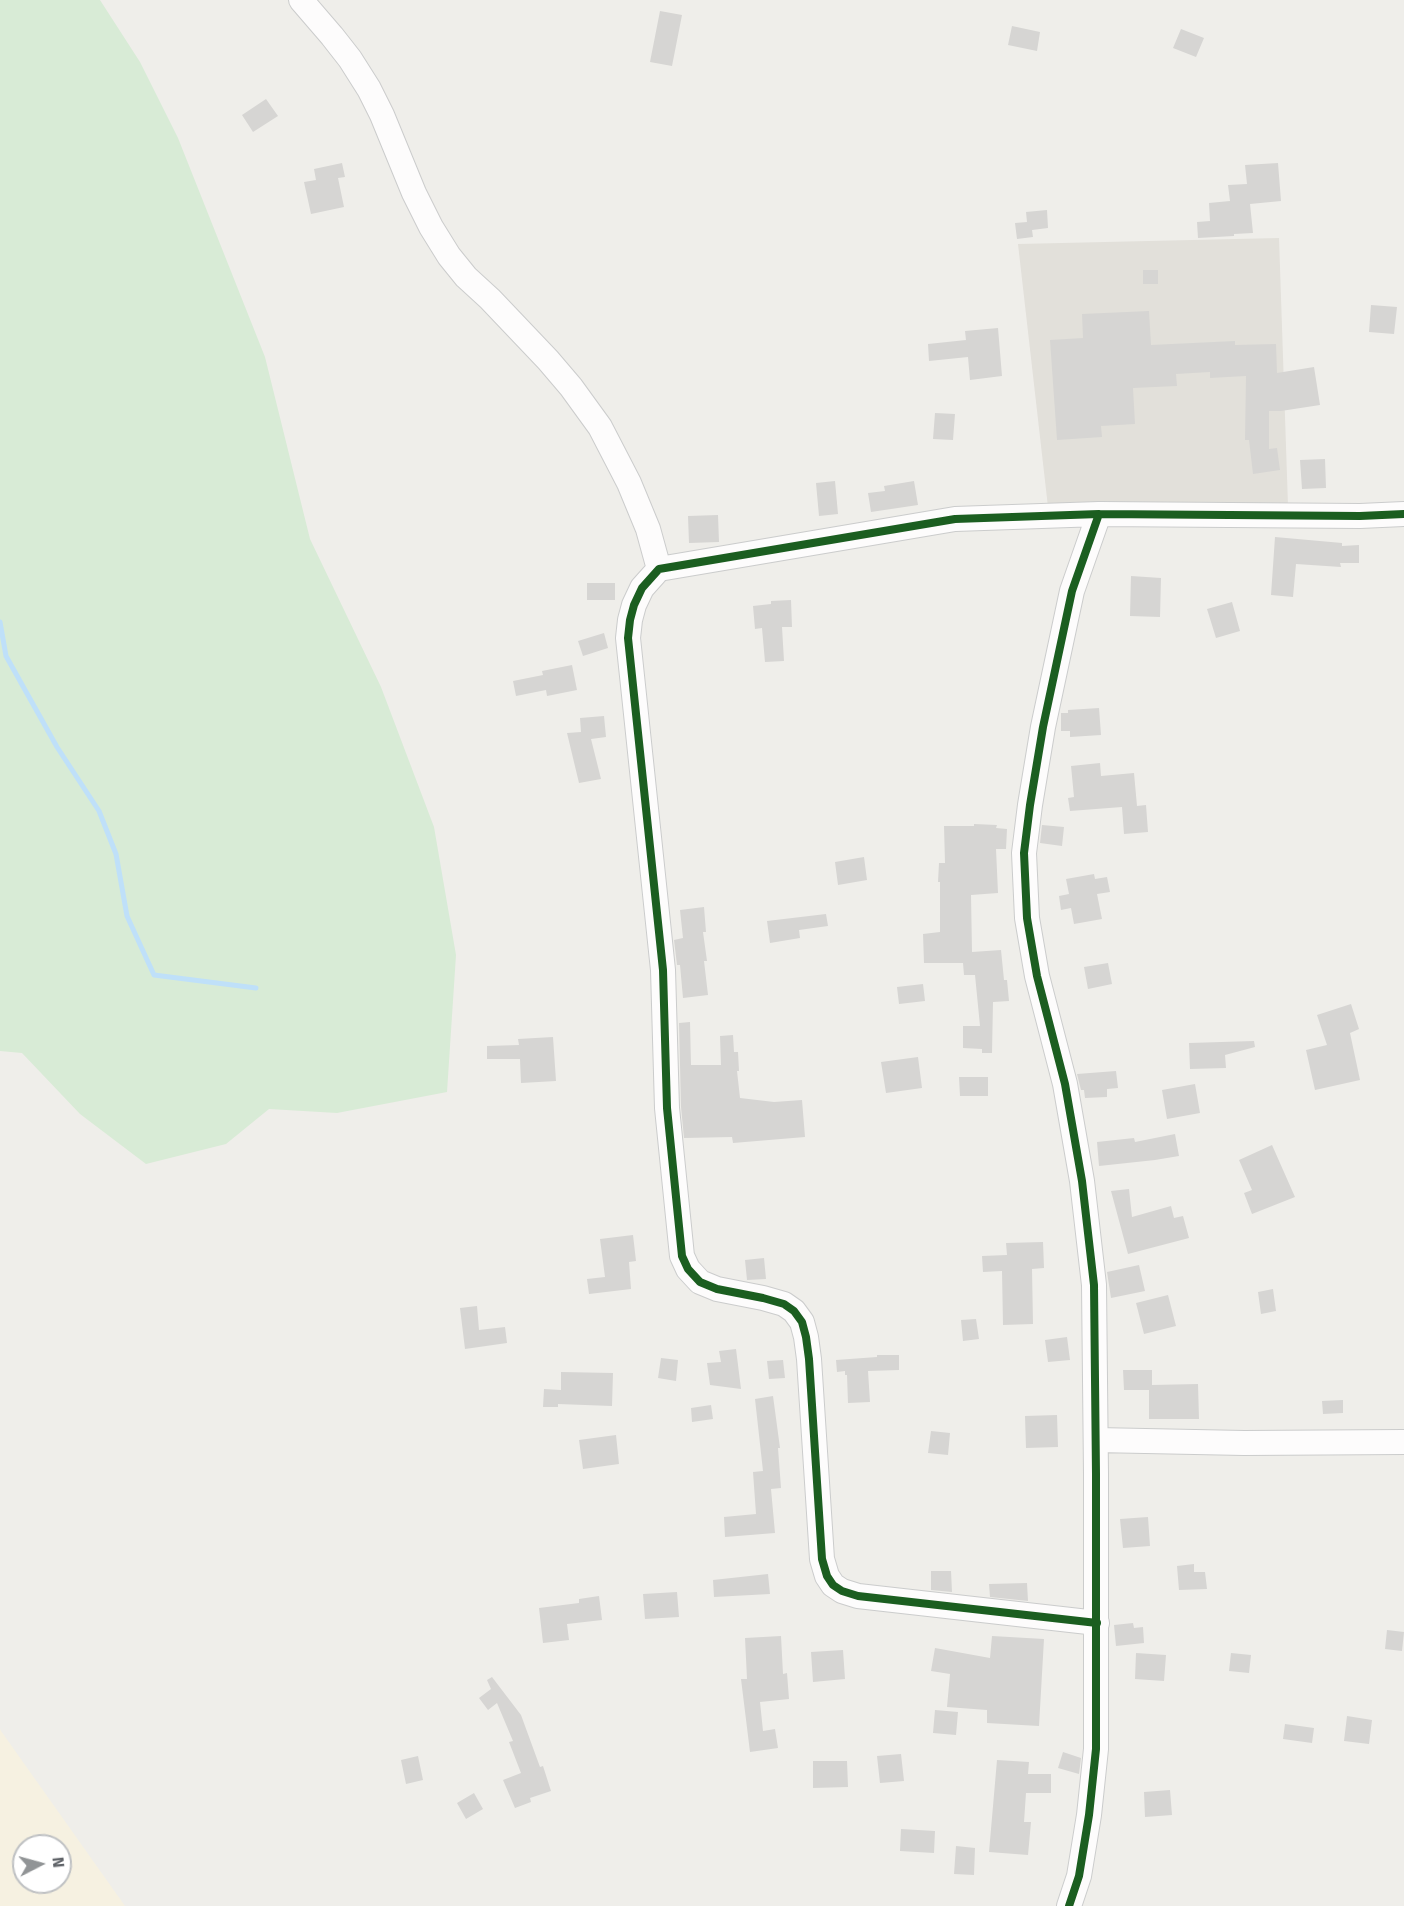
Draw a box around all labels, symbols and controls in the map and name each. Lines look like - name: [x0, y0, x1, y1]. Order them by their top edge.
- north arrow: [12, 1834, 72, 1894]
- text: N: [48, 1856, 68, 1869]

